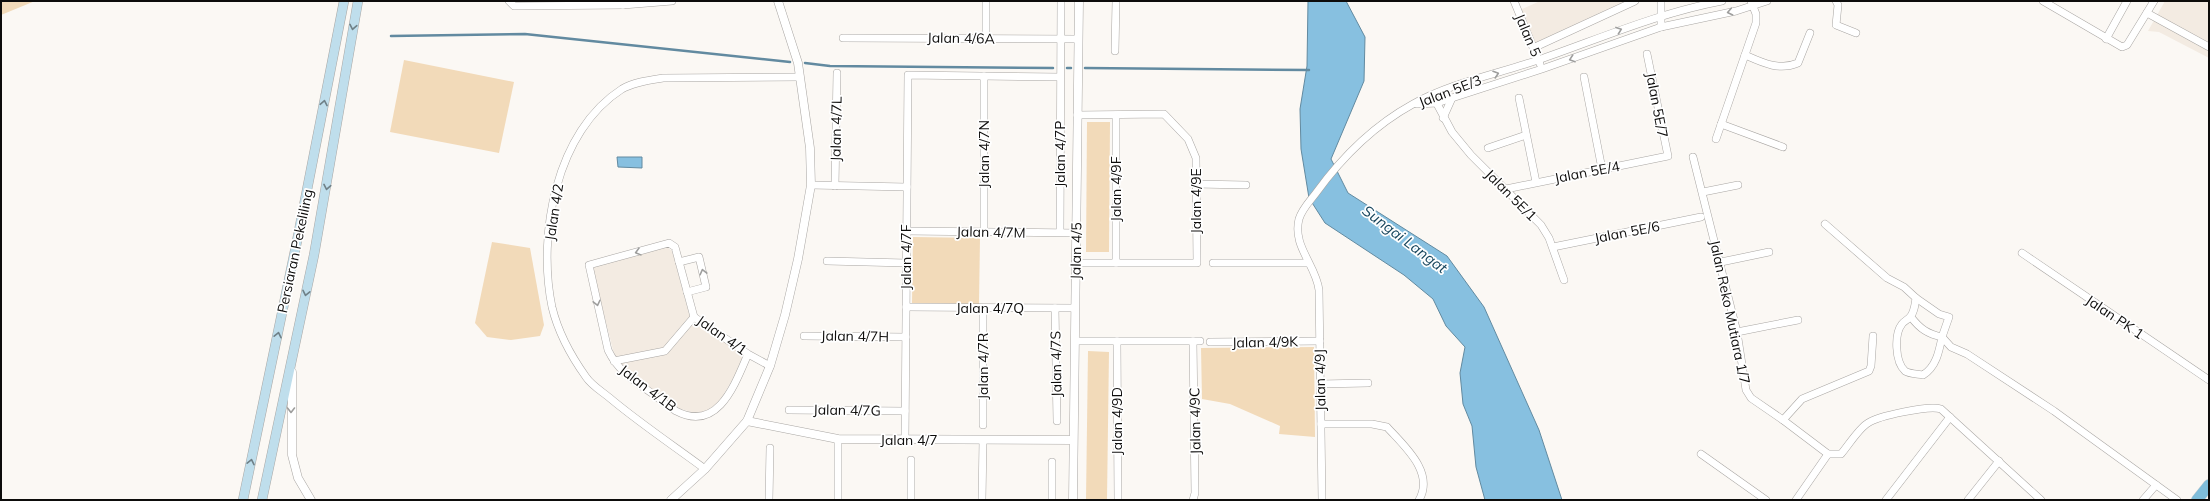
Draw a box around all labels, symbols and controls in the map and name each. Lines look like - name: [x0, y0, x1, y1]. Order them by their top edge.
- one-way arrow: [1727, 8, 1733, 16]
- street label: Jalan 5: [1511, 11, 1545, 59]
- one-way arrow: [350, 23, 358, 30]
- one-way arrow: [1615, 27, 1622, 35]
- street label: Jalan 4/6A: [927, 28, 996, 48]
- one-way arrow: [1568, 54, 1575, 62]
- one-way arrow: [1493, 70, 1500, 78]
- street label: Jalan 5E/3: [1416, 71, 1484, 111]
- street label: Jalan 5E/7: [1642, 71, 1672, 139]
- street label: Jalan 4/7L: [826, 96, 846, 162]
- one-way arrow: [320, 100, 328, 106]
- street label: Jalan 4/7N: [975, 120, 993, 188]
- street label: Jalan 4/7P: [1051, 121, 1069, 187]
- street label: Jalan 4/9F: [1107, 156, 1125, 222]
- street label: Jalan 5E/4: [1553, 157, 1622, 187]
- street label: Jalan 5E/1: [1481, 165, 1541, 225]
- street label: Jalan 4/9E: [1187, 168, 1205, 234]
- street label: Jalan 4/2: [541, 182, 567, 242]
- one-way arrow: [323, 184, 332, 190]
- street label: Persiaran Pekeliling: [273, 187, 317, 315]
- water label: Sungai Langat: [1359, 201, 1452, 278]
- street label: Jalan 5E/6: [1593, 217, 1661, 247]
- street label: Jalan 4/7M: [956, 222, 1026, 242]
- street label: Jalan 4/5: [1067, 222, 1085, 280]
- street label: Jalan 4/7F: [897, 224, 915, 290]
- street label: Jalan Reko Mutiara 1/7: [1706, 238, 1754, 386]
- one-way arrow: [635, 247, 641, 255]
- one-way arrow: [699, 268, 707, 275]
- one-way arrow: [302, 290, 310, 296]
- street label: Jalan PK 1: [2082, 291, 2148, 343]
- one-way arrow: [593, 299, 601, 306]
- street label: Jalan 4/7Q: [956, 299, 1024, 317]
- street label: Jalan 4/1: [693, 311, 751, 359]
- street label: Jalan 4/7H: [821, 326, 889, 346]
- one-way arrow: [273, 331, 281, 338]
- street label: Jalan 4/7S: [1046, 331, 1066, 397]
- street label: Jalan 4/7R: [974, 332, 992, 400]
- street label: Jalan 4/9K: [1232, 332, 1299, 352]
- street label: Jalan 4/9J: [1310, 349, 1330, 411]
- street label: Jalan 4/1B: [616, 361, 680, 415]
- street label: Jalan 4/9D: [1108, 387, 1126, 455]
- street label: Jalan 4/9C: [1185, 387, 1205, 455]
- street label: Jalan 4/7G: [813, 400, 881, 420]
- one-way arrow: [287, 407, 295, 413]
- street label: Jalan 4/7: [880, 431, 938, 449]
- one-way arrow: [247, 459, 255, 465]

